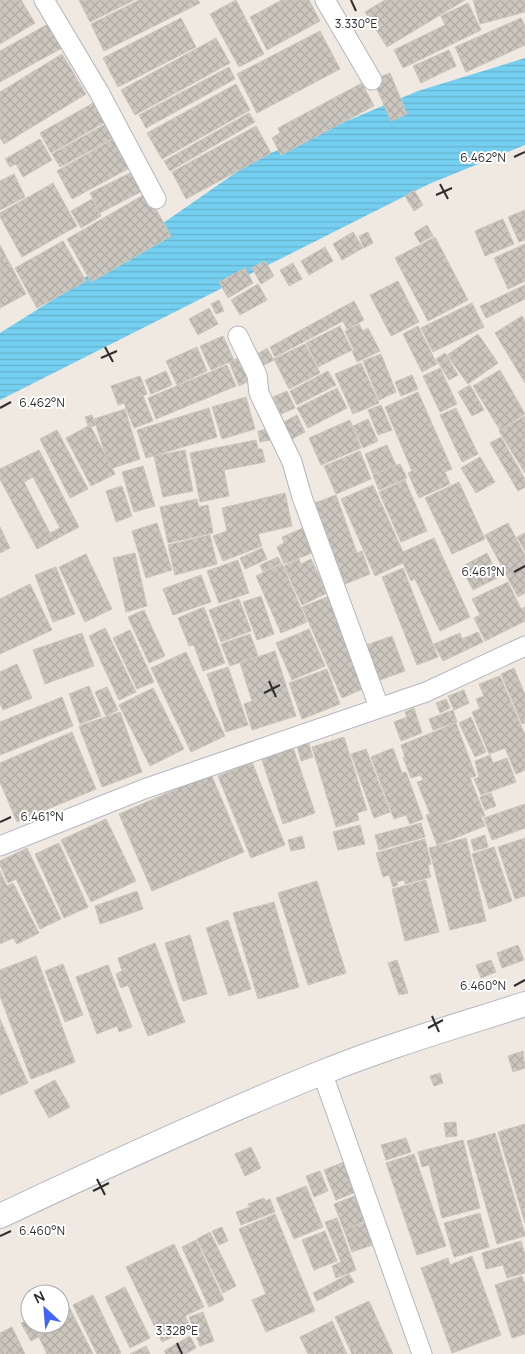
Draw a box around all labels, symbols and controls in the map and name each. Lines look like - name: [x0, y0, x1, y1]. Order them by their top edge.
- text: 3.330°E: [335, 15, 377, 32]
- text: 6.462°N: [460, 149, 506, 166]
- text: 6.462°N: [19, 394, 65, 411]
- text: 6.461°N: [461, 563, 505, 580]
- text: 6.461°N: [20, 808, 64, 825]
- text: 6.460°N: [460, 977, 506, 994]
- text: 6.460°N: [19, 1222, 65, 1239]
- north arrow: [20, 1284, 70, 1334]
- text: N: [30, 1286, 48, 1308]
- text: 3.328°E: [156, 1322, 198, 1339]

